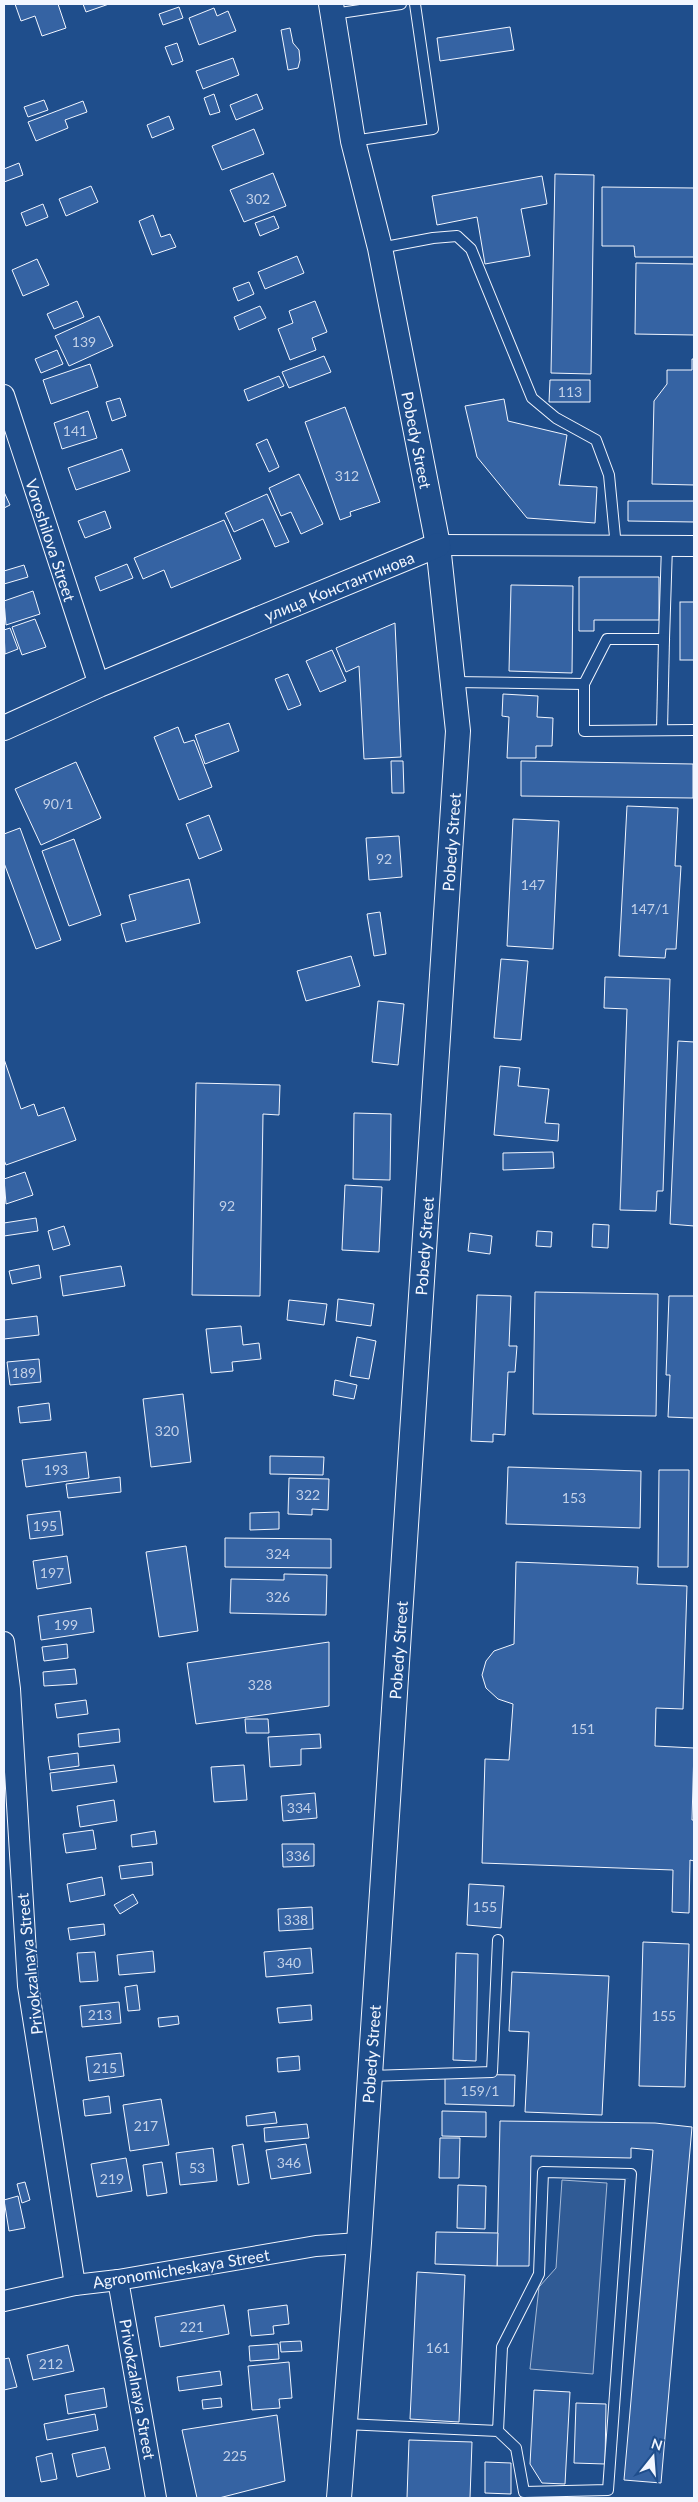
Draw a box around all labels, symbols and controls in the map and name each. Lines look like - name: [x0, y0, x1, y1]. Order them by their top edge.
- house number: 302: [246, 190, 270, 207]
- house number: 139: [72, 333, 96, 350]
- house number: 113: [558, 383, 582, 400]
- street label: Pobedy Street: [398, 390, 436, 491]
- house number: 141: [63, 422, 87, 439]
- house number: 312: [335, 467, 359, 484]
- street label: Voroshilova Street: [22, 476, 80, 604]
- street label: улица Константинова: [261, 547, 417, 625]
- street label: Pobedy Street: [438, 792, 464, 892]
- house number: 90/1: [43, 795, 73, 812]
- house number: 92: [376, 850, 392, 867]
- house number: 147: [521, 876, 545, 893]
- house number: 147/1: [631, 900, 669, 917]
- street label: Pobedy Street: [411, 1196, 437, 1296]
- house number: 92: [219, 1197, 235, 1214]
- house number: 189: [12, 1364, 36, 1381]
- house number: 320: [155, 1422, 179, 1439]
- house number: 193: [44, 1461, 68, 1478]
- house number: 322: [296, 1486, 320, 1503]
- house number: 153: [562, 1489, 586, 1506]
- house number: 195: [33, 1517, 57, 1534]
- house number: 324: [266, 1545, 290, 1562]
- house number: 197: [40, 1564, 64, 1581]
- house number: 326: [266, 1588, 290, 1605]
- street label: Pobedy Street: [385, 1600, 411, 1700]
- house number: 199: [54, 1616, 78, 1633]
- house number: 328: [248, 1676, 272, 1693]
- house number: 151: [571, 1720, 595, 1737]
- house number: 334: [287, 1799, 311, 1816]
- house number: 336: [286, 1847, 310, 1864]
- street label: Privokzalnaya Street: [12, 1892, 46, 2036]
- house number: 155: [473, 1898, 497, 1915]
- house number: 338: [284, 1911, 308, 1928]
- house number: 340: [277, 1954, 301, 1971]
- street label: Pobedy Street: [358, 2004, 384, 2104]
- house number: 213: [88, 2006, 112, 2023]
- house number: 155: [652, 2007, 676, 2024]
- house number: 215: [93, 2059, 117, 2076]
- house number: 159/1: [461, 2082, 499, 2099]
- house number: 217: [134, 2117, 158, 2134]
- house number: 346: [277, 2154, 301, 2171]
- house number: 53: [189, 2159, 205, 2176]
- house number: 219: [100, 2170, 124, 2187]
- street label: Agronomicheskaya Street: [91, 2245, 271, 2291]
- street label: Privokzalnaya Street: [116, 2317, 160, 2461]
- house number: 221: [180, 2318, 204, 2335]
- house number: 161: [426, 2339, 450, 2356]
- house number: 212: [39, 2355, 63, 2372]
- north arrow: [628, 2432, 678, 2482]
- text: N: [649, 2434, 665, 2454]
- house number: 225: [223, 2447, 247, 2464]

